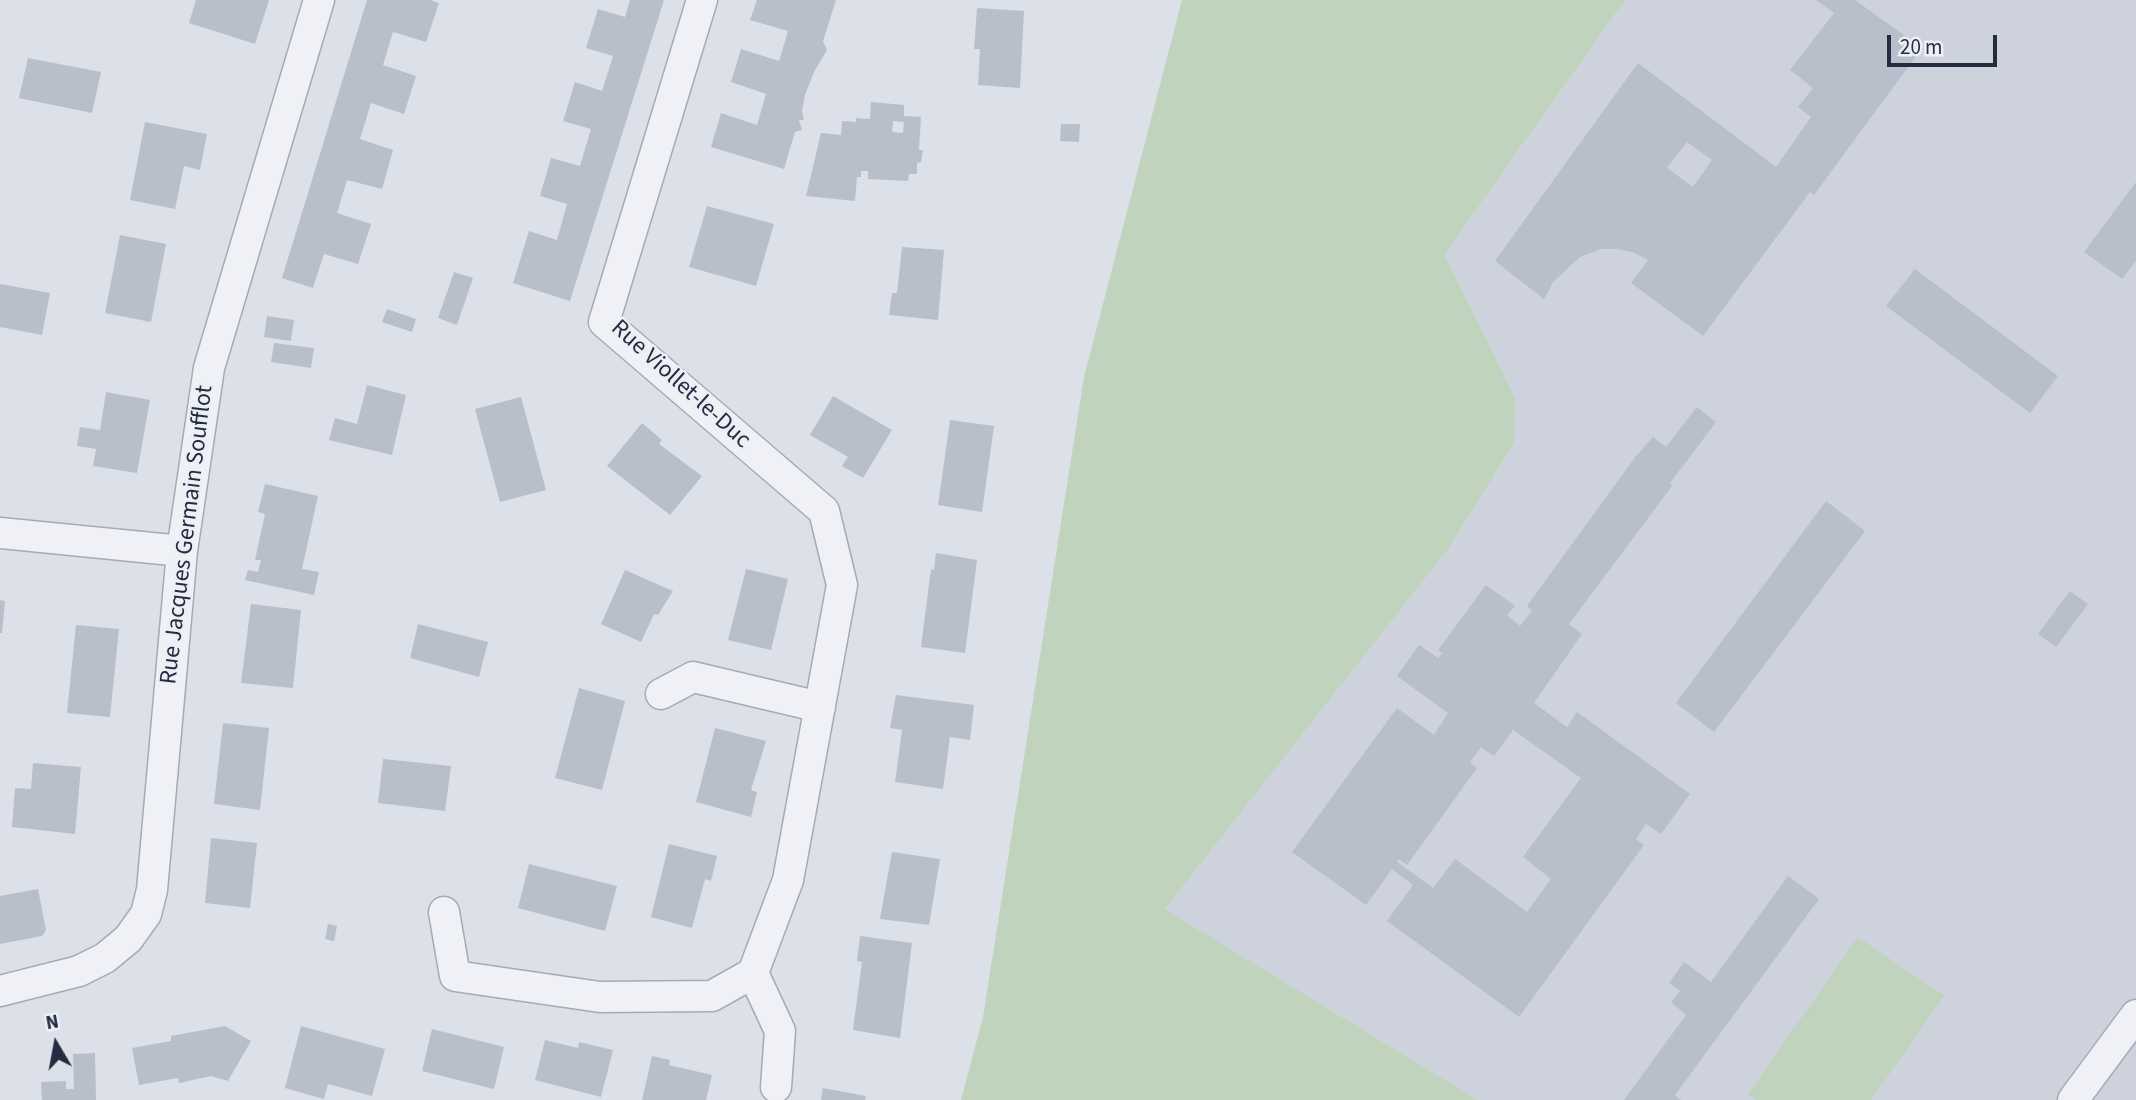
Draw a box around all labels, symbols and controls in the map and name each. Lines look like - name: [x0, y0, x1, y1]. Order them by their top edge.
- scale bar: [1891, 21, 2001, 65]
- text: 20 m: [1900, 32, 1942, 62]
- street label: Rue Viollet-le-Duc: [604, 315, 756, 455]
- street label: Rue Jacques Germain Soufflot: [155, 384, 221, 686]
- text: N: [44, 1008, 61, 1037]
- north arrow: [21, 1009, 91, 1079]

